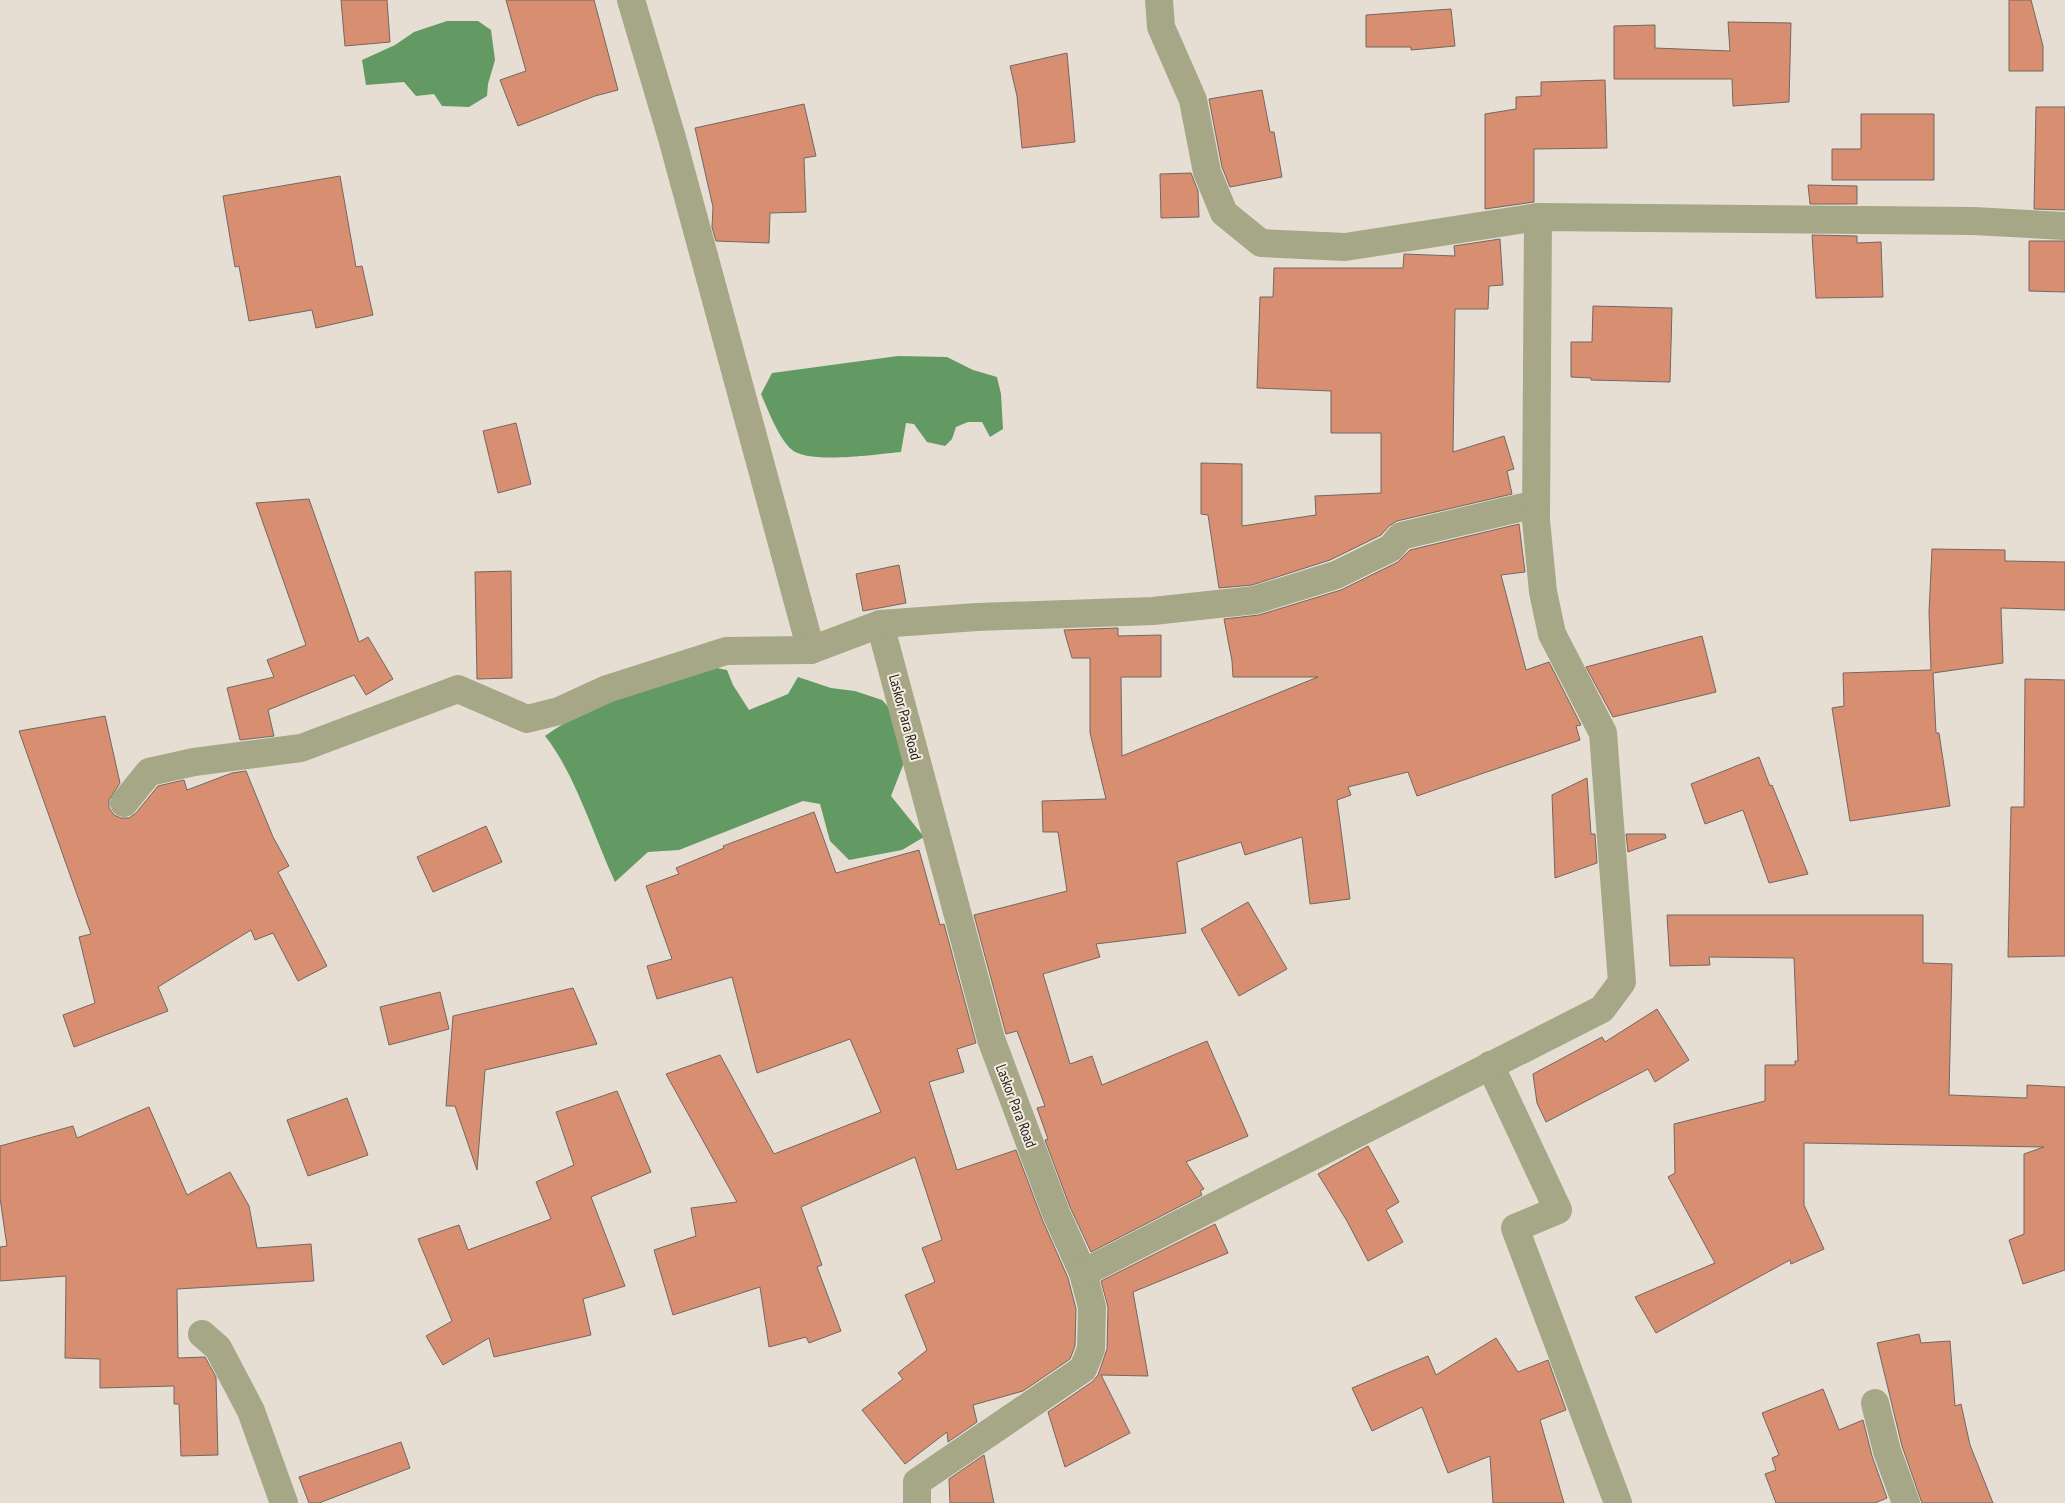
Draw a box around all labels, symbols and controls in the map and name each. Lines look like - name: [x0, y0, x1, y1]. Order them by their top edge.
- street label: Laskor Para Road: [885, 672, 926, 762]
- street label: Laskor Para Road: [992, 1061, 1041, 1150]

